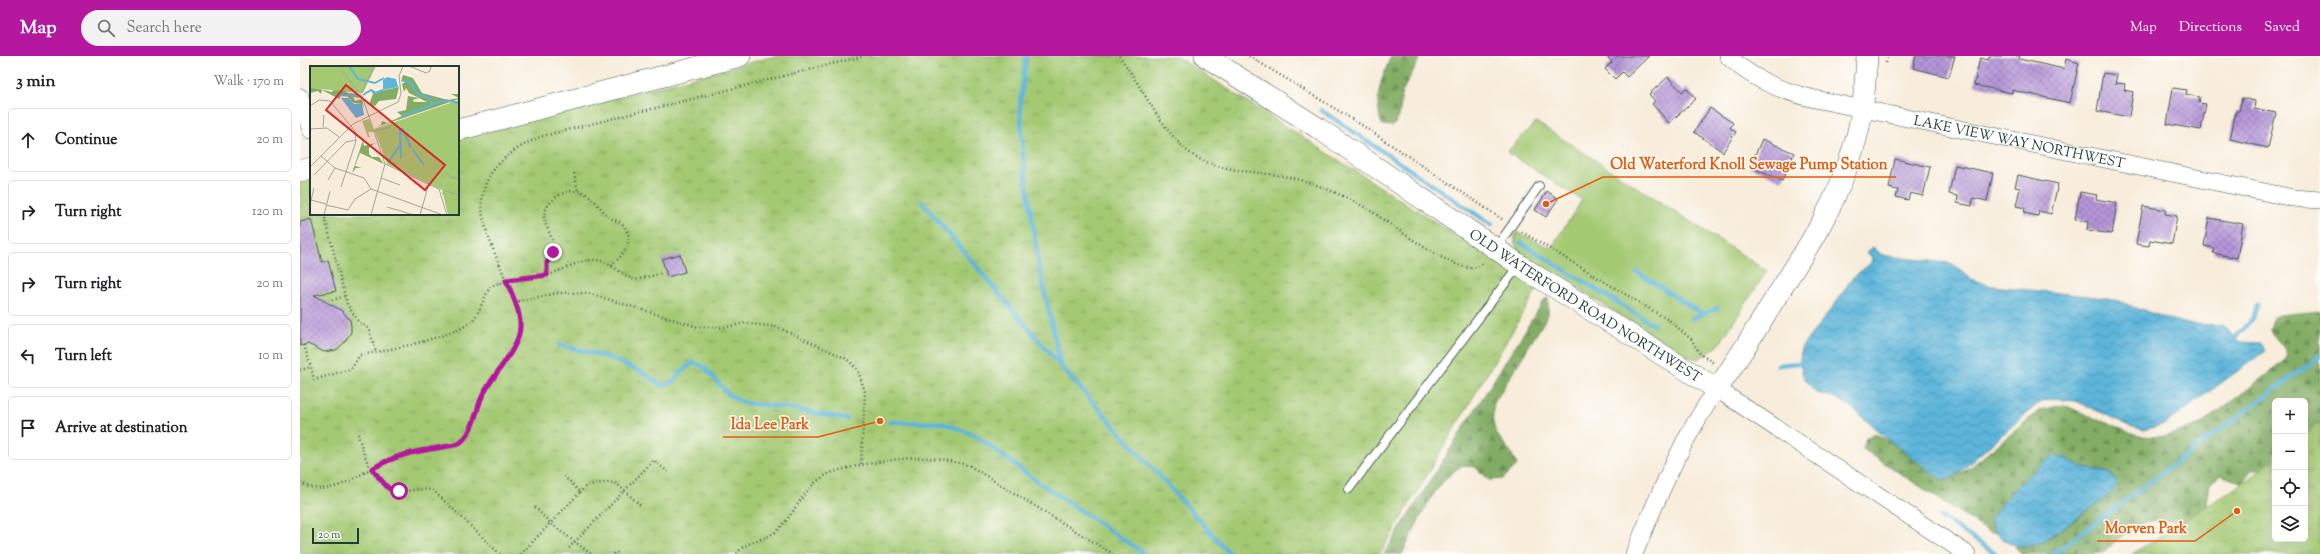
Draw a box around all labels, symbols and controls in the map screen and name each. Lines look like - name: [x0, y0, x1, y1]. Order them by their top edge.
- search box: [81, 10, 361, 46]
- text: Map: [20, 15, 57, 42]
- icon: search: [95, 17, 117, 39]
- text: Search here: [127, 18, 202, 39]
- text: Map: [2130, 18, 2157, 38]
- text: Directions: [2179, 18, 2242, 38]
- text: Saved: [2264, 18, 2300, 38]
- inset map: [310, 66, 459, 215]
- text: 3 min: [16, 70, 55, 94]
- text: Walk · 170 m: [214, 73, 284, 91]
- street label: LAKE VIEW WAY NORTHWEST: [1912, 112, 2127, 175]
- icon: ahead: [17, 129, 39, 151]
- text: Continue: [55, 130, 117, 151]
- text: 20 m: [257, 131, 283, 149]
- callout: Old Waterford Knoll Sewage Pump Station: [1603, 150, 1896, 177]
- text: Old Waterford Knoll Sewage Pump Station: [1610, 155, 1888, 176]
- icon: right: [17, 201, 39, 223]
- text: Turn right: [55, 202, 121, 223]
- text: 120 m: [252, 203, 283, 221]
- street label: OLD WATERFORD ROAD NORTHWEST: [1464, 225, 1705, 389]
- route end: [544, 243, 562, 261]
- icon: right: [17, 273, 39, 295]
- text: Turn right: [55, 274, 121, 295]
- text: 20 m: [257, 275, 283, 293]
- icon: left: [17, 345, 39, 367]
- text: Turn left: [55, 346, 112, 367]
- text: 10 m: [258, 347, 283, 365]
- map controls: [2272, 398, 2308, 542]
- button: +: [2272, 398, 2308, 434]
- callout: Ida Lee Park: [723, 410, 818, 437]
- text: Ida Lee Park: [731, 415, 810, 436]
- icon: arrive: [17, 417, 39, 439]
- text: Arrive at destination: [55, 418, 188, 439]
- button: −: [2272, 434, 2308, 470]
- button: locate: [2272, 470, 2308, 506]
- route start: [390, 482, 408, 500]
- button: layers: [2272, 506, 2308, 542]
- callout: Morven Park: [2097, 514, 2195, 541]
- text: Morven Park: [2105, 519, 2188, 540]
- scale bar: [312, 526, 359, 545]
- text: 20 m: [318, 527, 340, 543]

